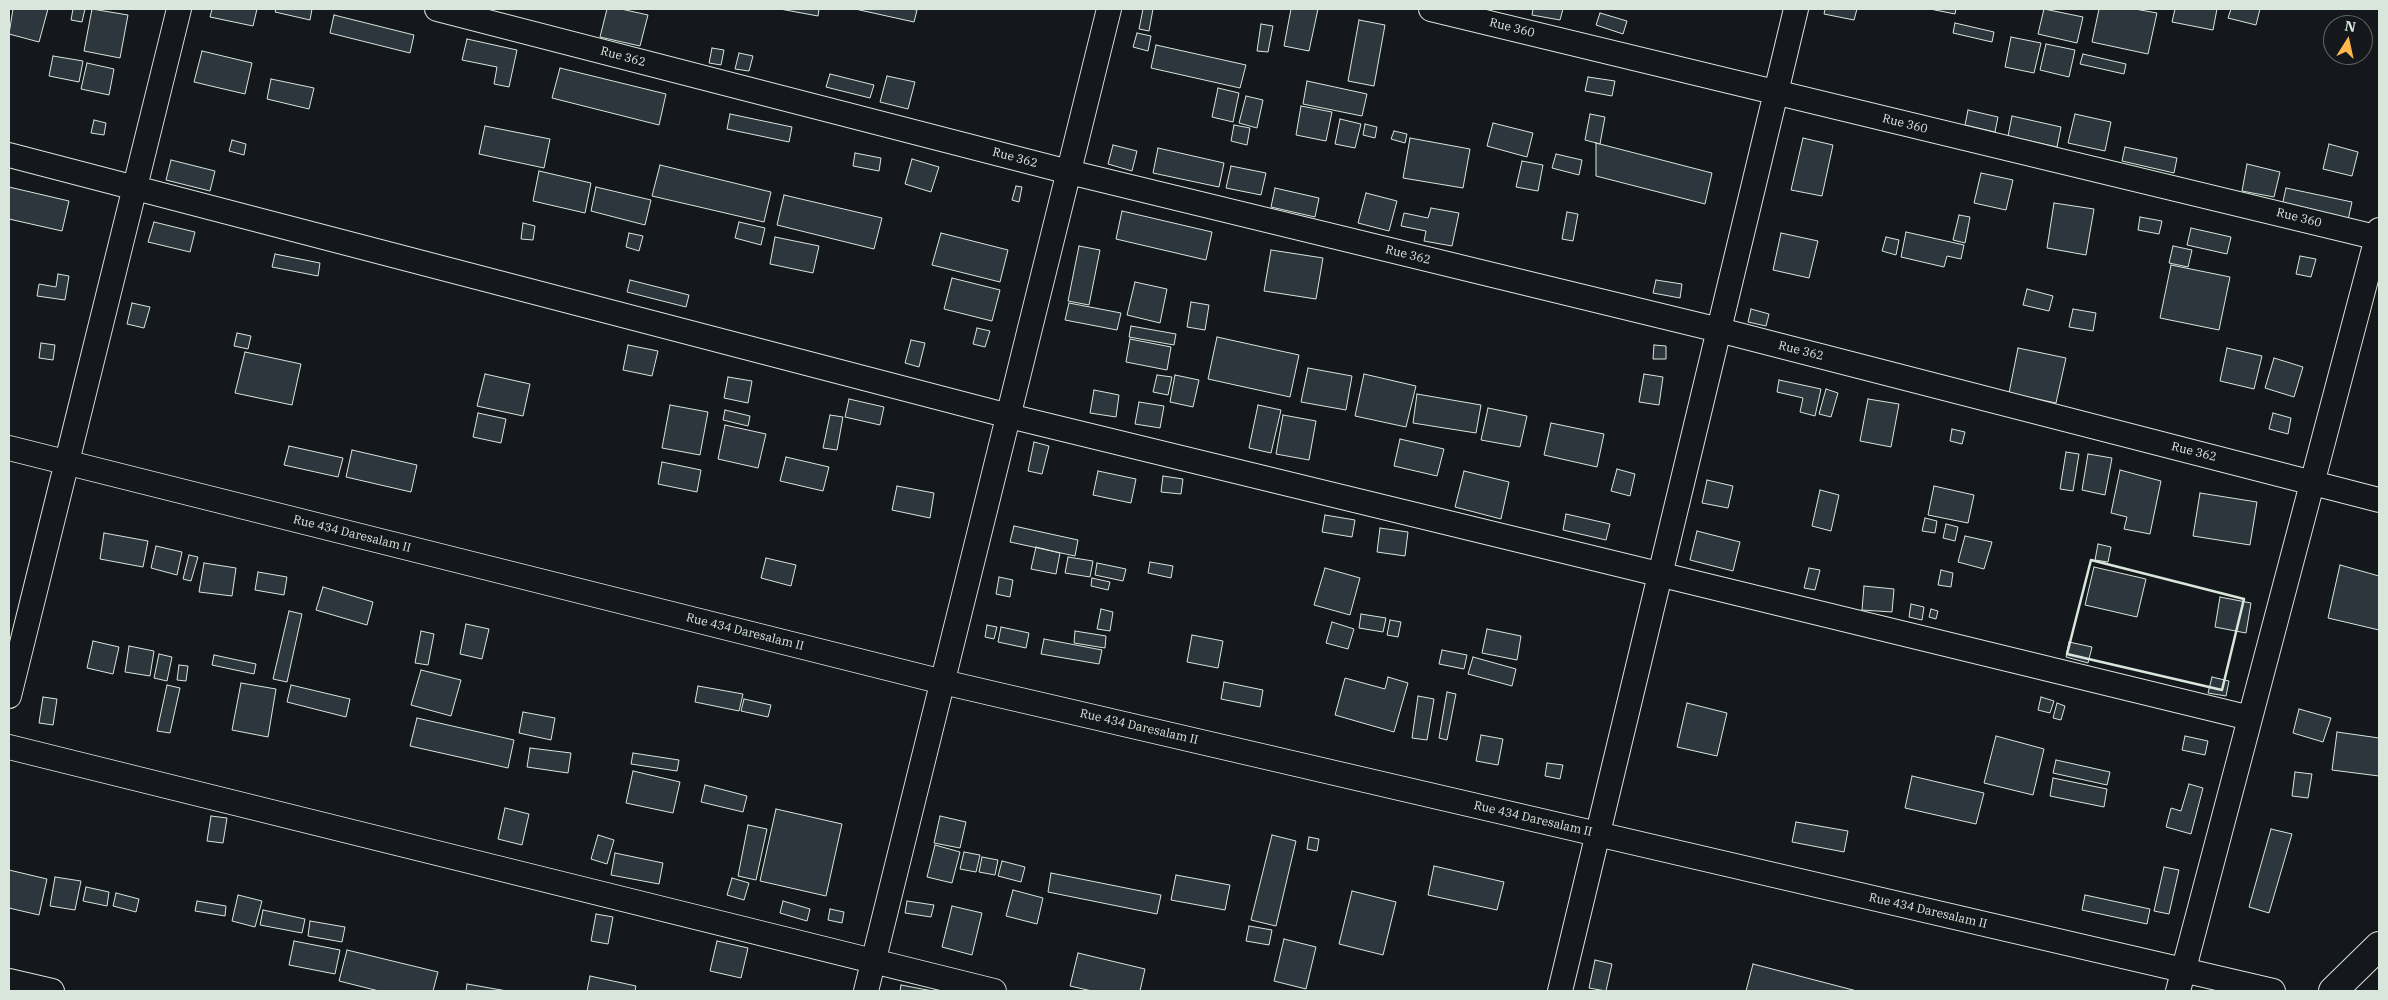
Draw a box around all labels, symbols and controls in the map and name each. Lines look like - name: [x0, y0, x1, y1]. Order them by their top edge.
- street label: Rue 360: [1488, 15, 1536, 41]
- north arrow: [2323, 15, 2373, 65]
- text: N: [2343, 16, 2357, 36]
- street label: Rue 362: [599, 44, 647, 70]
- street label: Rue 360: [1881, 111, 1929, 137]
- street label: Rue 362: [991, 145, 1039, 171]
- street label: Rue 360: [2275, 205, 2323, 231]
- street label: Rue 362: [1384, 242, 1432, 268]
- street label: Rue 362: [1777, 338, 1825, 364]
- street label: Rue 362: [2170, 439, 2218, 465]
- street label: Rue 434 Daresalam II: [292, 512, 412, 556]
- street label: Rue 434 Daresalam II: [685, 610, 805, 654]
- street label: Rue 434 Daresalam II: [1078, 706, 1200, 748]
- street label: Rue 434 Daresalam II: [1472, 798, 1594, 840]
- street label: Rue 434 Daresalam II: [1867, 890, 1989, 932]

